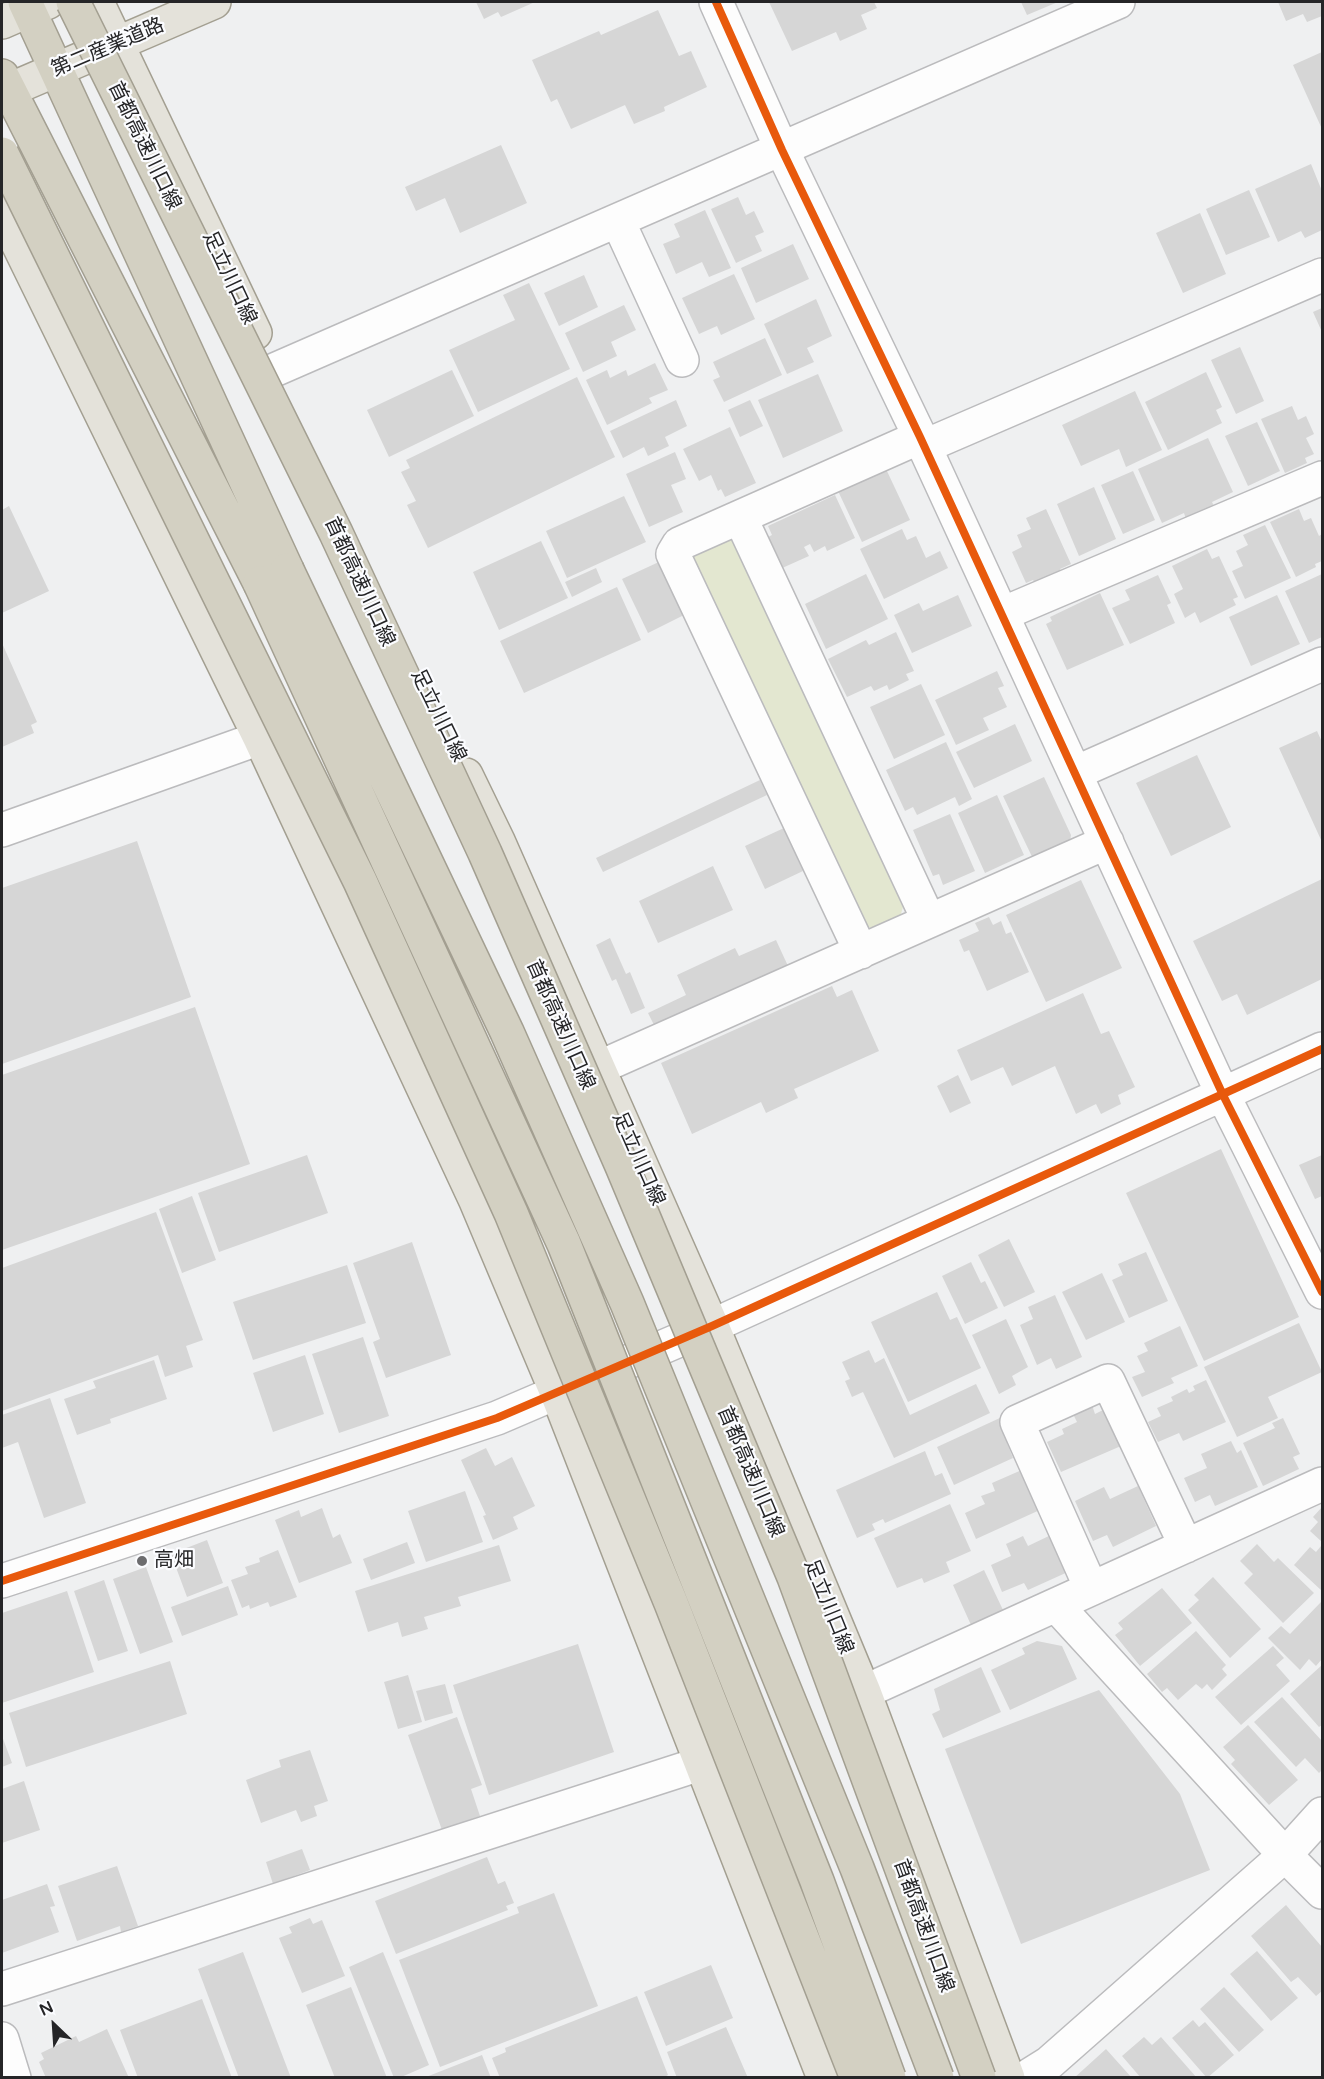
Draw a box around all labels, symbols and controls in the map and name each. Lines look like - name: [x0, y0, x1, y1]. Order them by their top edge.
- street label: 第二産業道路: [48, 14, 168, 82]
- street label: 首都高速川口線: [103, 78, 185, 214]
- street label: 足立川口線: [197, 228, 261, 328]
- street label: 首都高速川口線: [319, 513, 399, 651]
- street label: 足立川口線: [405, 666, 471, 766]
- street label: 首都高速川口線: [521, 956, 599, 1094]
- street label: 足立川口線: [607, 1108, 669, 1210]
- street label: 首都高速川口線: [712, 1403, 788, 1541]
- place label: 高畑: [154, 1549, 194, 1573]
- marker: 高畑: [135, 1554, 149, 1568]
- street label: 足立川口線: [798, 1556, 858, 1658]
- street label: 首都高速川口線: [888, 1856, 958, 1996]
- north arrow: [24, 1995, 84, 2055]
- text: N: [36, 1997, 56, 2020]

